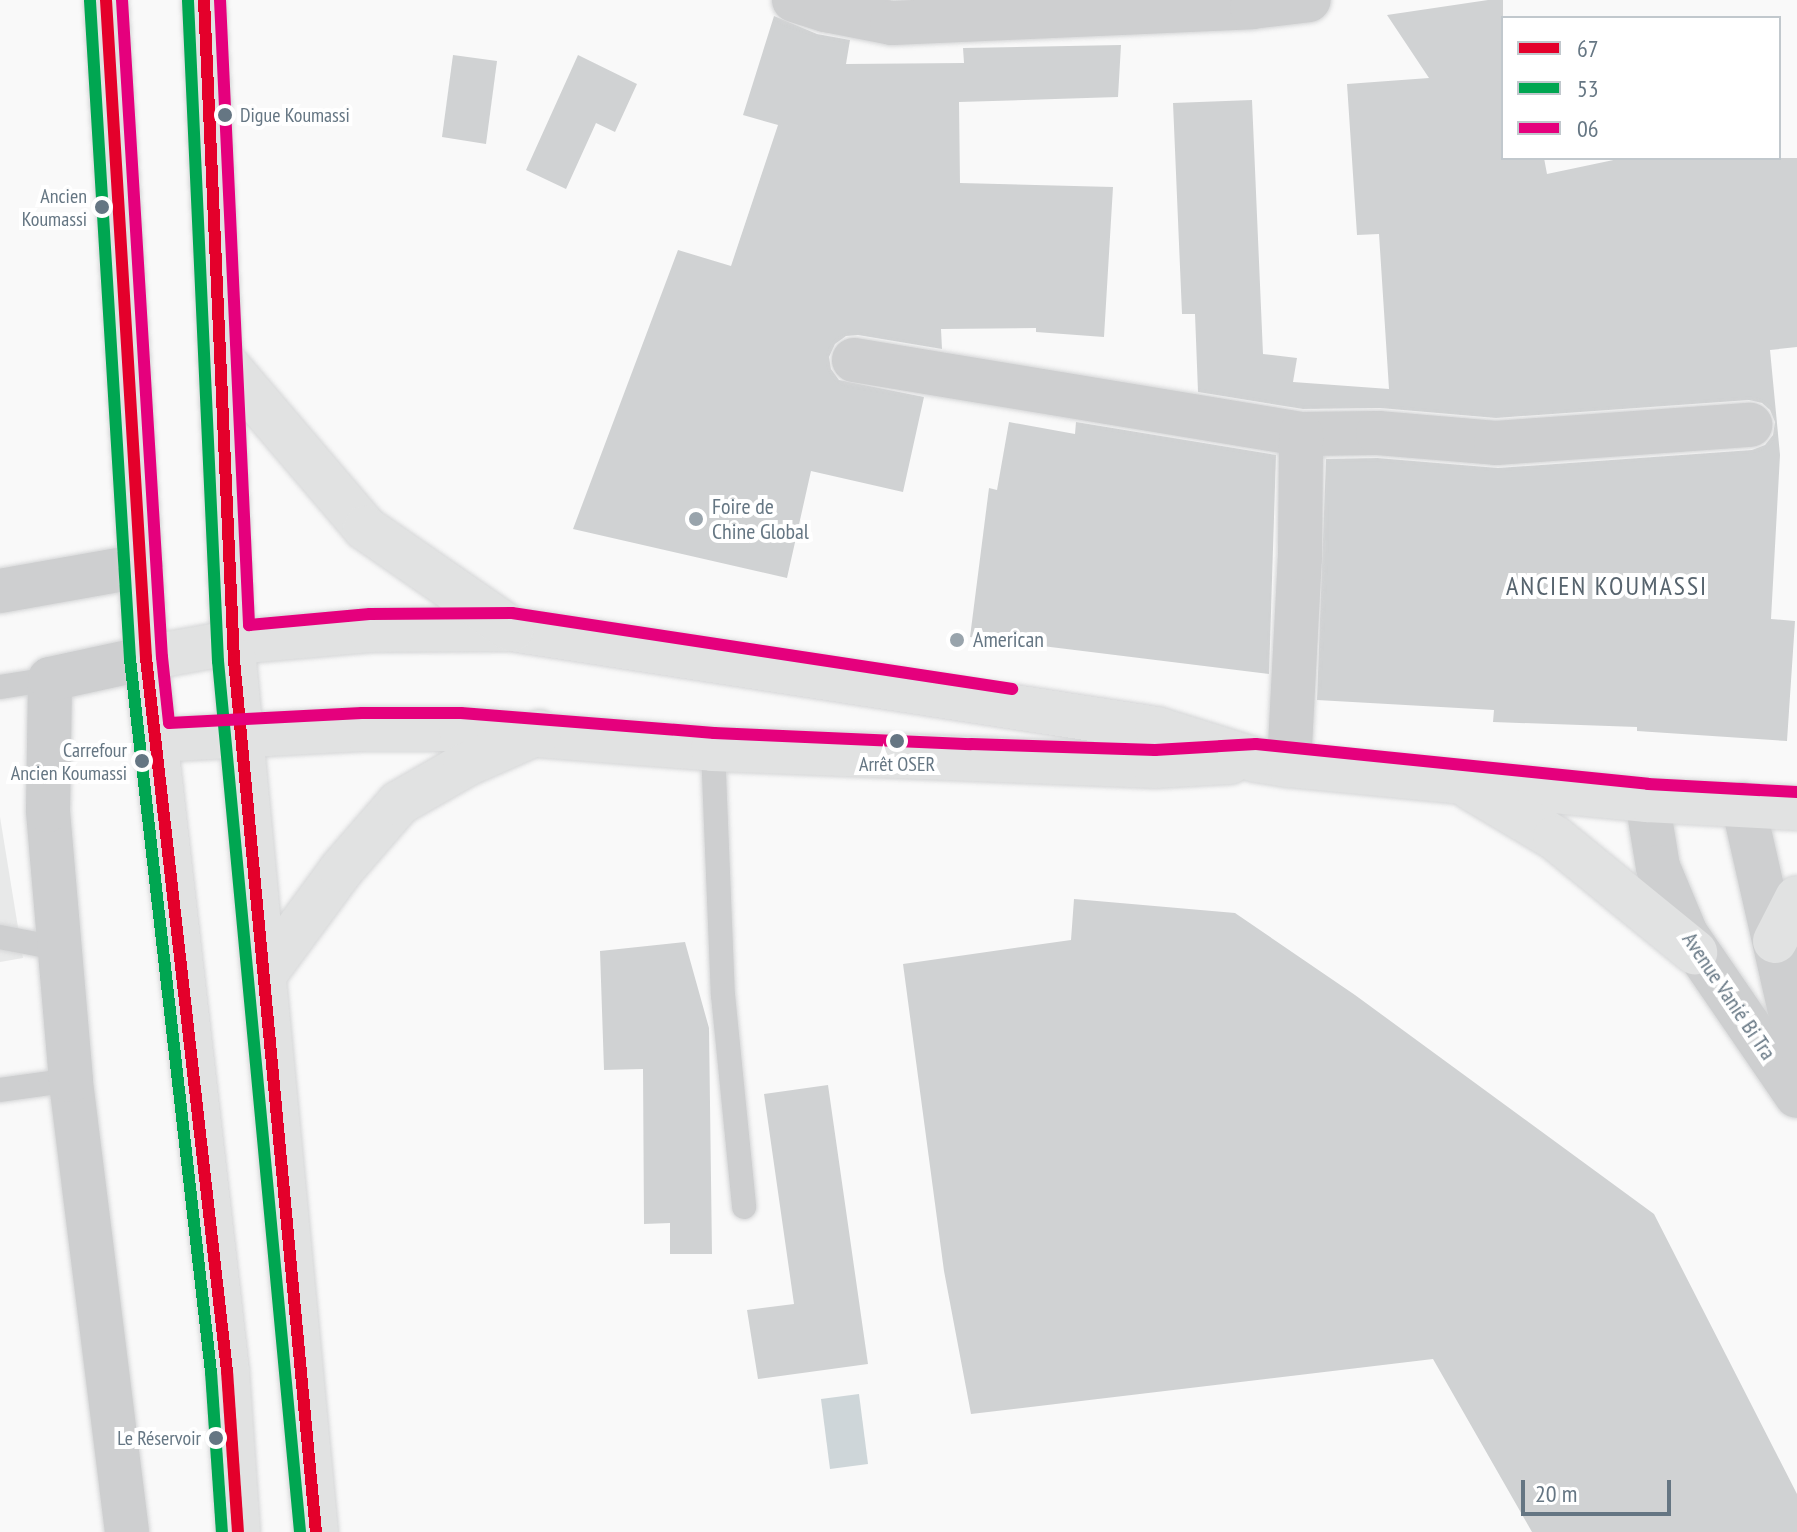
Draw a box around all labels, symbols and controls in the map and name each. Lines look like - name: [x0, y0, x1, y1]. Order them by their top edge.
- legend: [1501, 16, 1781, 160]
- text: 67: [1577, 33, 1599, 64]
- text: 53: [1577, 73, 1599, 104]
- place label: Digue Koumassi: [240, 103, 350, 127]
- marker: Digue Koumassi: [217, 107, 233, 123]
- text: 06: [1577, 113, 1599, 144]
- place label: Ancien Koumassi: [22, 184, 87, 231]
- marker: Ancien Koumassi: [94, 199, 110, 215]
- place label: Foire de Chine Global: [712, 493, 809, 544]
- marker: Foire de Chine Global: [687, 510, 705, 528]
- district label: ANCIEN KOUMASSI: [1506, 570, 1708, 602]
- place label: American: [973, 627, 1044, 653]
- marker: American: [948, 631, 966, 649]
- marker: Arrêt OSER: [889, 733, 905, 749]
- place label: Carrefour Ancien Koumassi: [11, 738, 127, 785]
- place label: Arrêt OSER: [859, 752, 935, 776]
- marker: Carrefour Ancien Koumassi: [134, 753, 150, 769]
- street label: Avenue Vanié Bi Tra: [1676, 927, 1782, 1065]
- place label: Le Réservoir: [117, 1426, 201, 1450]
- marker: Le Réservoir: [208, 1430, 224, 1446]
- scale bar: [1525, 1464, 1675, 1514]
- text: 20 m: [1535, 1478, 1577, 1509]

